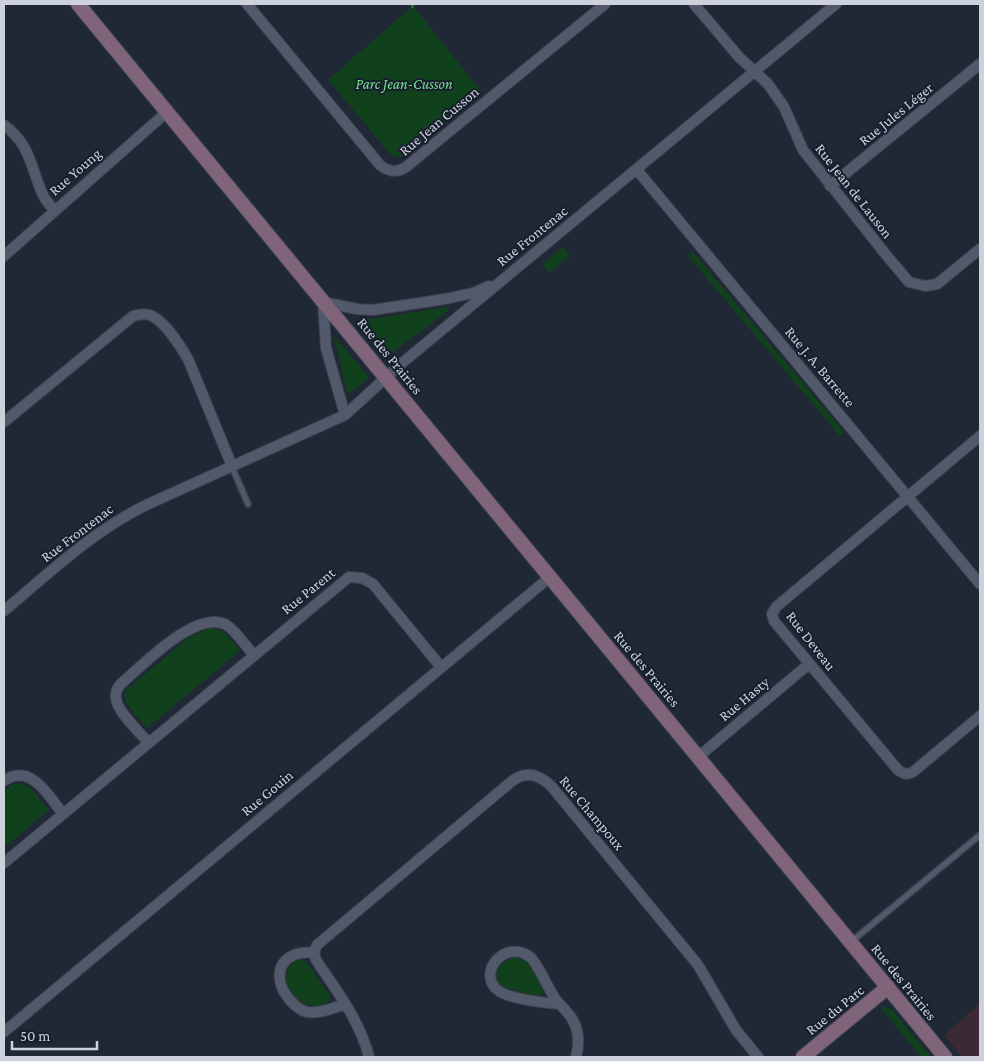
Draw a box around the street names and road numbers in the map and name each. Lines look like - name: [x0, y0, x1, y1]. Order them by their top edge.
- street label: Rue Jules Léger: [856, 79, 937, 149]
- street label: Rue Jean Cusson: [396, 83, 482, 160]
- street label: Rue Jean de Lauson: [811, 141, 896, 242]
- street label: Rue Young: [46, 145, 105, 199]
- street label: Rue Frontenac: [494, 202, 571, 269]
- street label: Rue des Prairies: [354, 314, 426, 398]
- street label: Rue J. A. Barrette: [781, 324, 858, 411]
- street label: Rue Frontenac: [38, 500, 117, 565]
- street label: Rue Parent: [278, 564, 339, 617]
- street label: Rue Deveau: [783, 608, 839, 674]
- street label: Rue des Prairies: [611, 628, 683, 710]
- street label: Rue Hasty: [716, 674, 773, 725]
- street label: Rue Gouin: [238, 767, 296, 819]
- street label: Rue Champoux: [556, 773, 628, 854]
- street label: Rue des Prairies: [868, 940, 940, 1024]
- street label: Rue du Parc: [803, 981, 868, 1038]

